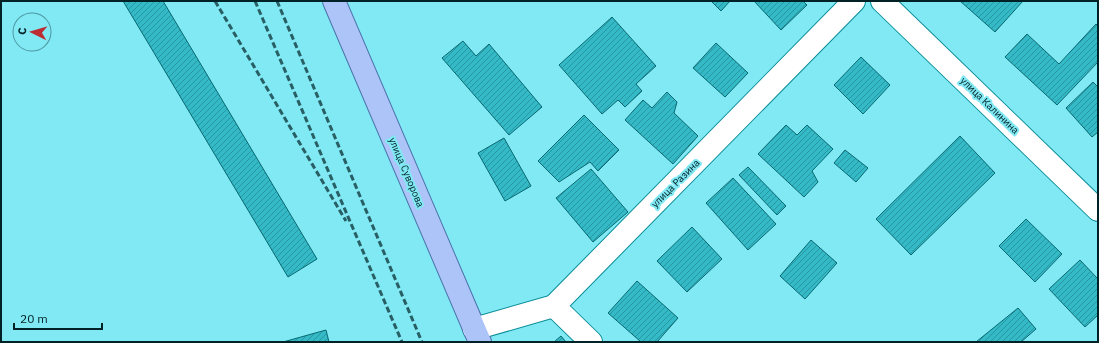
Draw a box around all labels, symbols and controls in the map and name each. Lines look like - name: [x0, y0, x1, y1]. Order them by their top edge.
- north arrow: [12, 12, 52, 52]
- text: С: [15, 27, 29, 35]
- street label: улица Калинина: [958, 74, 1022, 137]
- street label: улица Суворова: [386, 135, 427, 210]
- street label: улица Разина: [648, 156, 703, 210]
- scale bar: [14, 305, 102, 331]
- text: 20 m: [20, 311, 48, 326]

